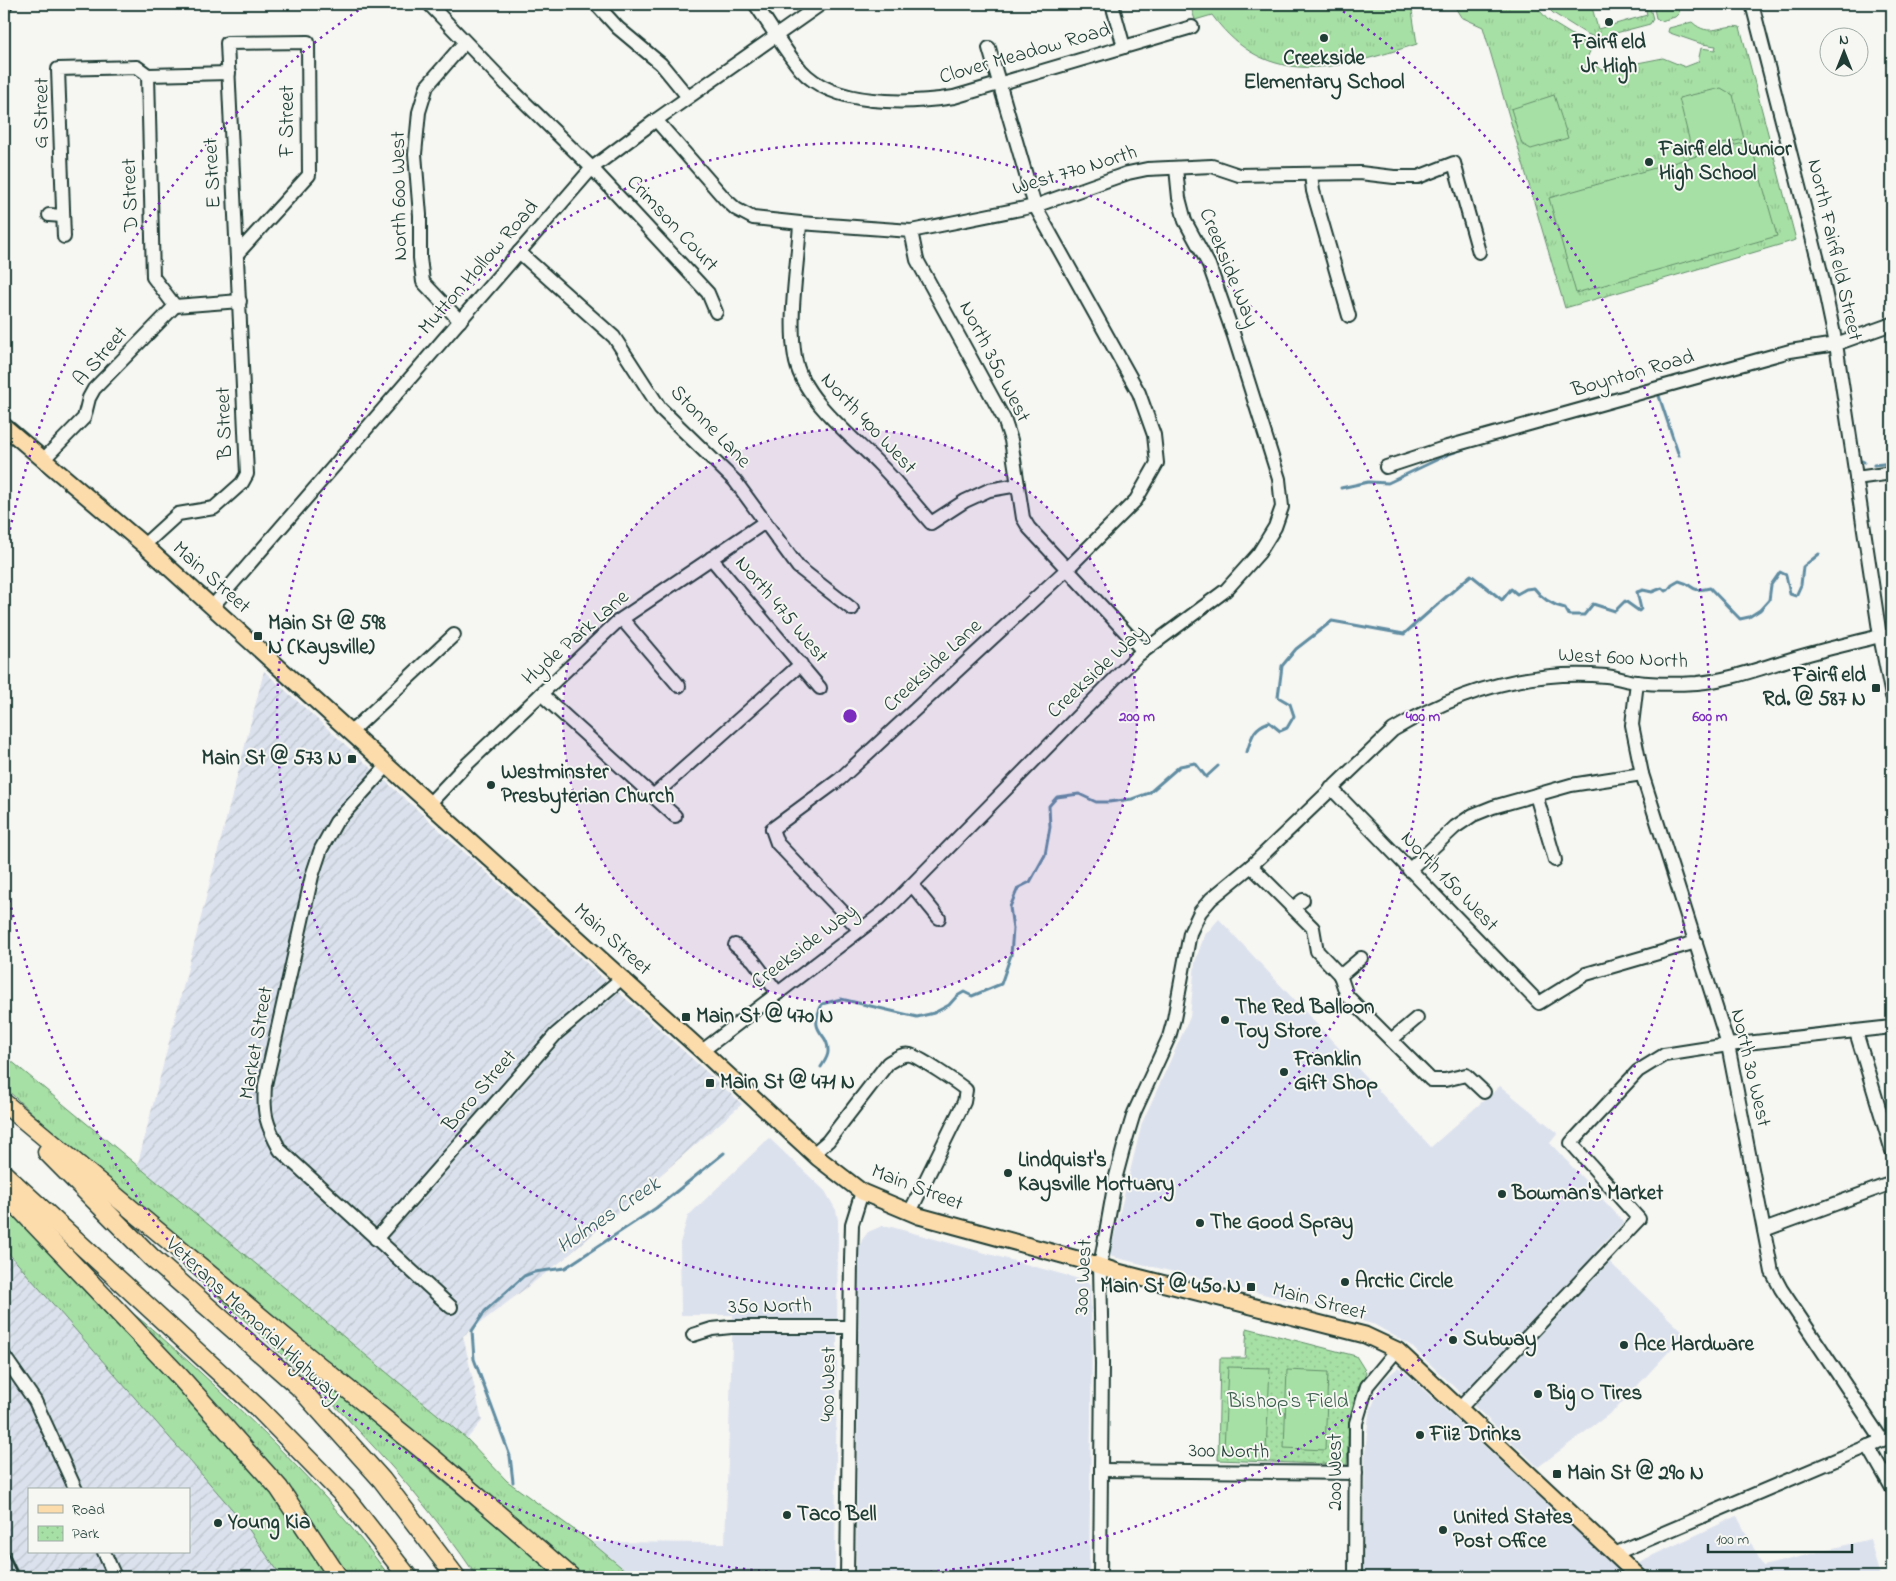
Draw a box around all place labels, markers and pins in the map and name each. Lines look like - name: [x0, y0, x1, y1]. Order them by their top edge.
- marker: Fairfield Jr High: [1603, 16, 1615, 28]
- place label: Fairfield Jr High: [1571, 28, 1646, 84]
- marker: Creekside Elementary School: [1318, 32, 1330, 44]
- place label: Creekside Elementary School: [1243, 44, 1405, 100]
- place label: Fairfield Junior High School: [1658, 135, 1792, 191]
- marker: Fairfield Junior High School: [1643, 156, 1655, 168]
- place label: Main St @ 598 N (Kaysville): [268, 608, 386, 665]
- marker: Main St @ 598 N (Kaysville): [252, 630, 264, 642]
- place label: Fairfield Rd. @ 587 N: [1763, 661, 1866, 715]
- marker: Fairfield Rd. @ 587 N: [1870, 682, 1882, 694]
- centre of rings: [841, 707, 859, 725]
- place label: Main St @ 573 N: [202, 743, 342, 774]
- marker: Main St @ 573 N: [346, 753, 358, 765]
- place label: Westminster Presbyterian Church: [501, 758, 674, 814]
- marker: Westminster Presbyterian Church: [485, 779, 497, 791]
- place label: The Red Balloon Toy Store: [1235, 993, 1374, 1049]
- place label: Main St @ 470 N: [696, 1001, 833, 1032]
- marker: Main St @ 470 N: [680, 1011, 692, 1023]
- marker: The Red Balloon Toy Store: [1219, 1014, 1231, 1026]
- place label: Franklin Gift Shop: [1293, 1045, 1378, 1099]
- marker: Franklin Gift Shop: [1278, 1066, 1290, 1078]
- place label: Main St @ 471 N: [720, 1067, 855, 1098]
- marker: Main St @ 471 N: [704, 1077, 716, 1089]
- place label: Lindquist's Kaysville Mortuary: [1018, 1146, 1175, 1202]
- marker: Lindquist's Kaysville Mortuary: [1002, 1167, 1014, 1179]
- place label: Bowman's Market: [1511, 1179, 1664, 1209]
- marker: Bowman's Market: [1496, 1188, 1508, 1200]
- place label: The Good Spray: [1210, 1208, 1353, 1240]
- marker: The Good Spray: [1194, 1217, 1206, 1229]
- place label: Arctic Circle: [1355, 1267, 1454, 1297]
- place label: Main St @ 450 N: [1100, 1271, 1241, 1302]
- marker: Arctic Circle: [1339, 1276, 1351, 1288]
- marker: Main St @ 450 N: [1245, 1281, 1257, 1293]
- place label: Subway: [1463, 1325, 1537, 1357]
- place label: Ace Hardware: [1634, 1330, 1754, 1360]
- marker: Subway: [1447, 1334, 1459, 1346]
- marker: Ace Hardware: [1618, 1339, 1630, 1351]
- place label: Big O Tires: [1547, 1379, 1642, 1411]
- marker: Big O Tires: [1532, 1388, 1544, 1400]
- place label: Fiiz Drinks: [1429, 1420, 1521, 1450]
- marker: Fiiz Drinks: [1414, 1429, 1426, 1441]
- place label: Main St @ 290 N: [1567, 1458, 1704, 1489]
- marker: Main St @ 290 N: [1551, 1468, 1563, 1480]
- place label: Taco Bell: [797, 1500, 877, 1530]
- place label: United States Post Office: [1453, 1503, 1573, 1557]
- place label: Young Kia: [227, 1508, 310, 1540]
- marker: Taco Bell: [781, 1509, 793, 1521]
- marker: Young Kia: [212, 1517, 224, 1529]
- marker: United States Post Office: [1437, 1524, 1449, 1536]

